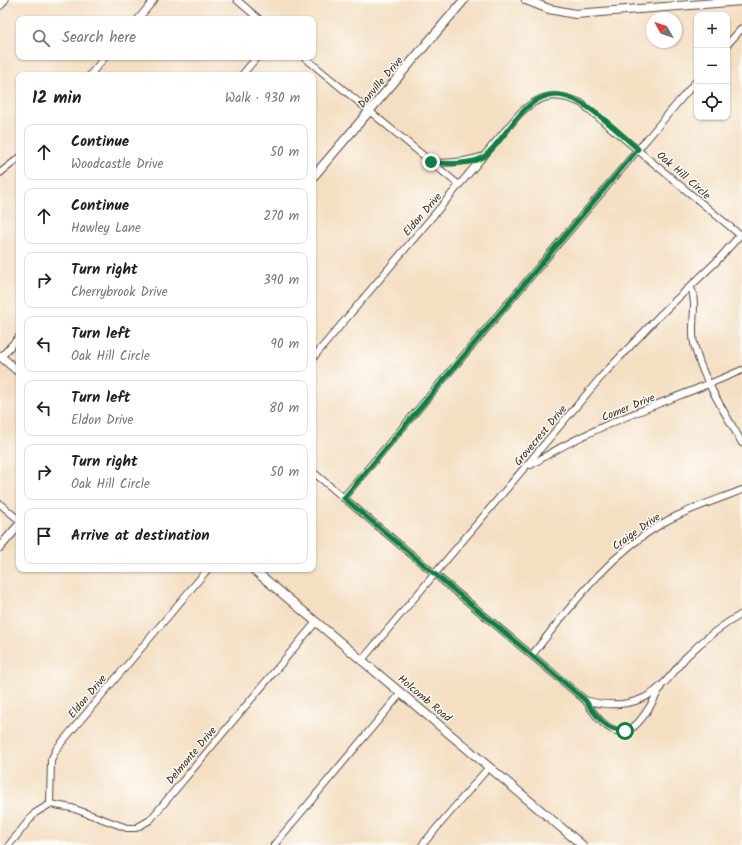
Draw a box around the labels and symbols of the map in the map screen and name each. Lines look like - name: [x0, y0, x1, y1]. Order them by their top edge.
- north arrow: [646, 12, 682, 48]
- street label: Danville Drive: [354, 53, 408, 113]
- street label: Oak Hill Circle: [652, 147, 714, 204]
- route end: [422, 153, 440, 171]
- street label: Eldon Drive: [399, 189, 447, 240]
- street label: Comer Drive: [599, 389, 658, 427]
- street label: Grovecrest Drive: [510, 401, 572, 470]
- street label: Craige Drive: [609, 508, 665, 555]
- street label: Eldon Drive: [64, 671, 112, 723]
- street label: Holcomb Road: [393, 671, 456, 727]
- route start: [616, 722, 634, 740]
- street label: Delmonte Drive: [162, 723, 221, 789]

